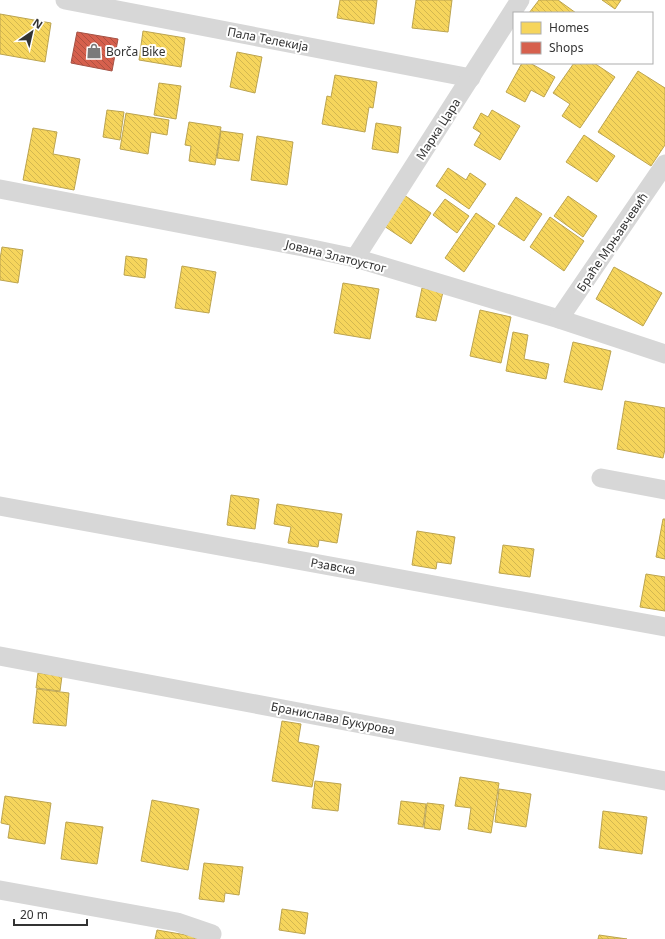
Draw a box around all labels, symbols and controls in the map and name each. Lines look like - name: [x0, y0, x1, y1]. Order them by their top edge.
- north arrow: [12, 12, 52, 52]
- legend: [513, 12, 653, 64]
- text: N: [30, 15, 46, 32]
- text: Homes: [549, 19, 589, 36]
- street label: Пала Телекија: [226, 23, 310, 55]
- text: Shops: [549, 39, 584, 56]
- shop icon: Borča Bike: [85, 42, 103, 60]
- place label: Borča Bike: [106, 43, 166, 60]
- street label: Марка Цара: [412, 95, 464, 163]
- street label: Браће Мрњавчевић: [572, 189, 652, 295]
- street label: Јована Златоустог: [283, 235, 388, 277]
- street label: Рзавска: [309, 554, 357, 578]
- street label: Бранислава Букурова: [270, 698, 396, 738]
- scale bar: [14, 901, 87, 927]
- text: 20 m: [20, 906, 48, 923]

